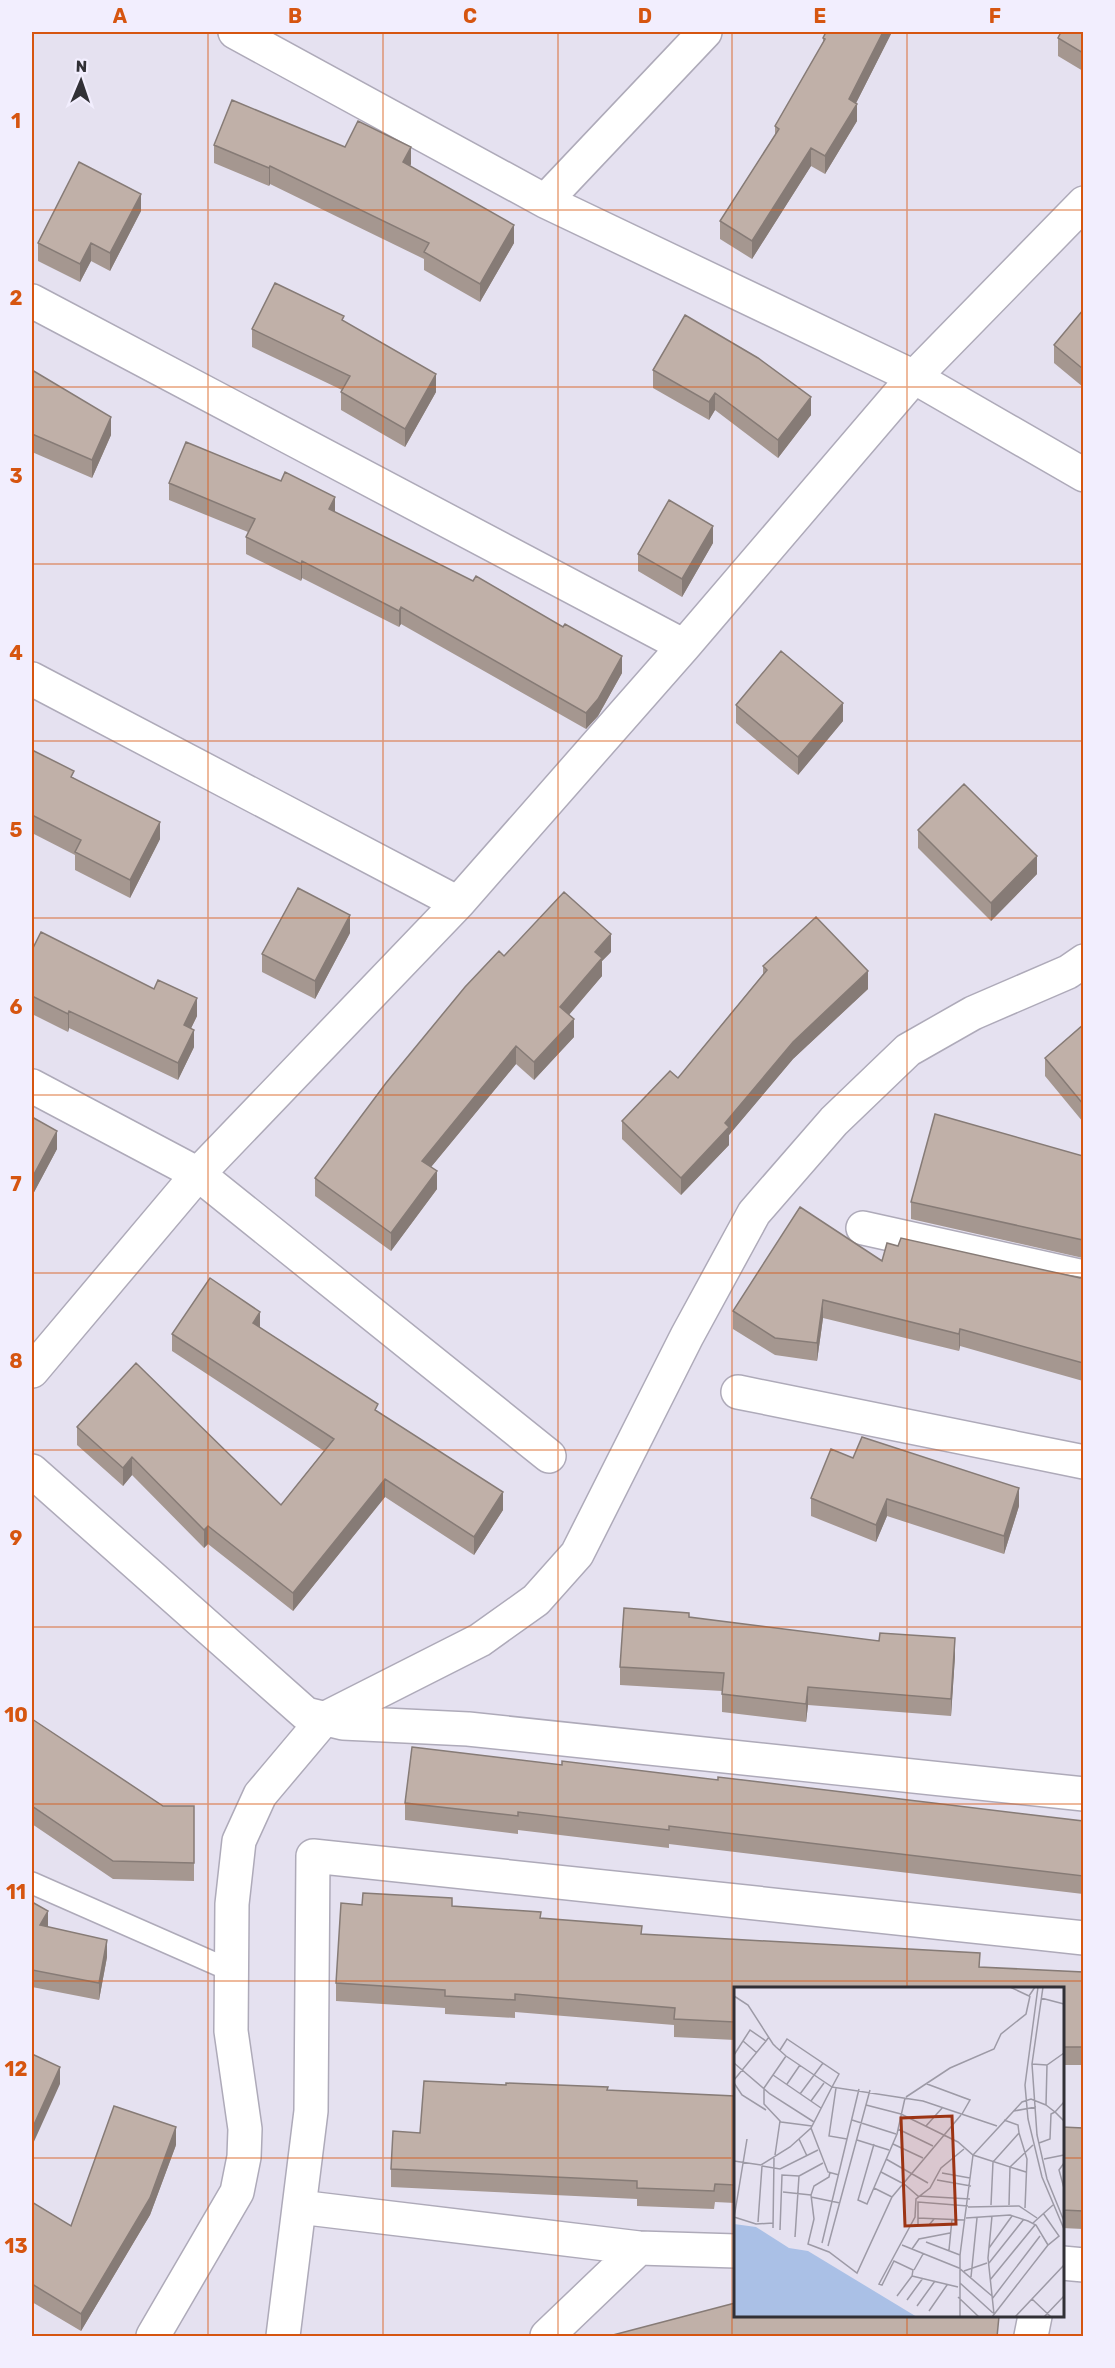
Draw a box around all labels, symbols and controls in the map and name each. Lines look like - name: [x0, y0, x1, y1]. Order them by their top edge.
- text: A: [113, 4, 128, 28]
- text: B: [288, 4, 302, 28]
- text: C: [463, 4, 477, 28]
- text: D: [638, 4, 652, 28]
- text: E: [814, 4, 826, 28]
- text: F: [989, 4, 1001, 28]
- north arrow: [51, 51, 111, 111]
- text: N: [75, 57, 88, 76]
- text: 1: [11, 109, 21, 133]
- text: 2: [10, 286, 23, 310]
- text: 3: [9, 464, 23, 488]
- text: 4: [9, 641, 23, 665]
- text: 5: [10, 818, 23, 842]
- text: 6: [9, 995, 23, 1019]
- text: 7: [10, 1172, 22, 1196]
- text: 8: [9, 1349, 23, 1373]
- text: 9: [10, 1526, 23, 1550]
- text: 10: [4, 1703, 28, 1727]
- text: 11: [6, 1880, 26, 1904]
- inset map: [734, 1987, 1064, 2317]
- text: 12: [5, 2057, 27, 2081]
- text: 13: [4, 2234, 28, 2258]

